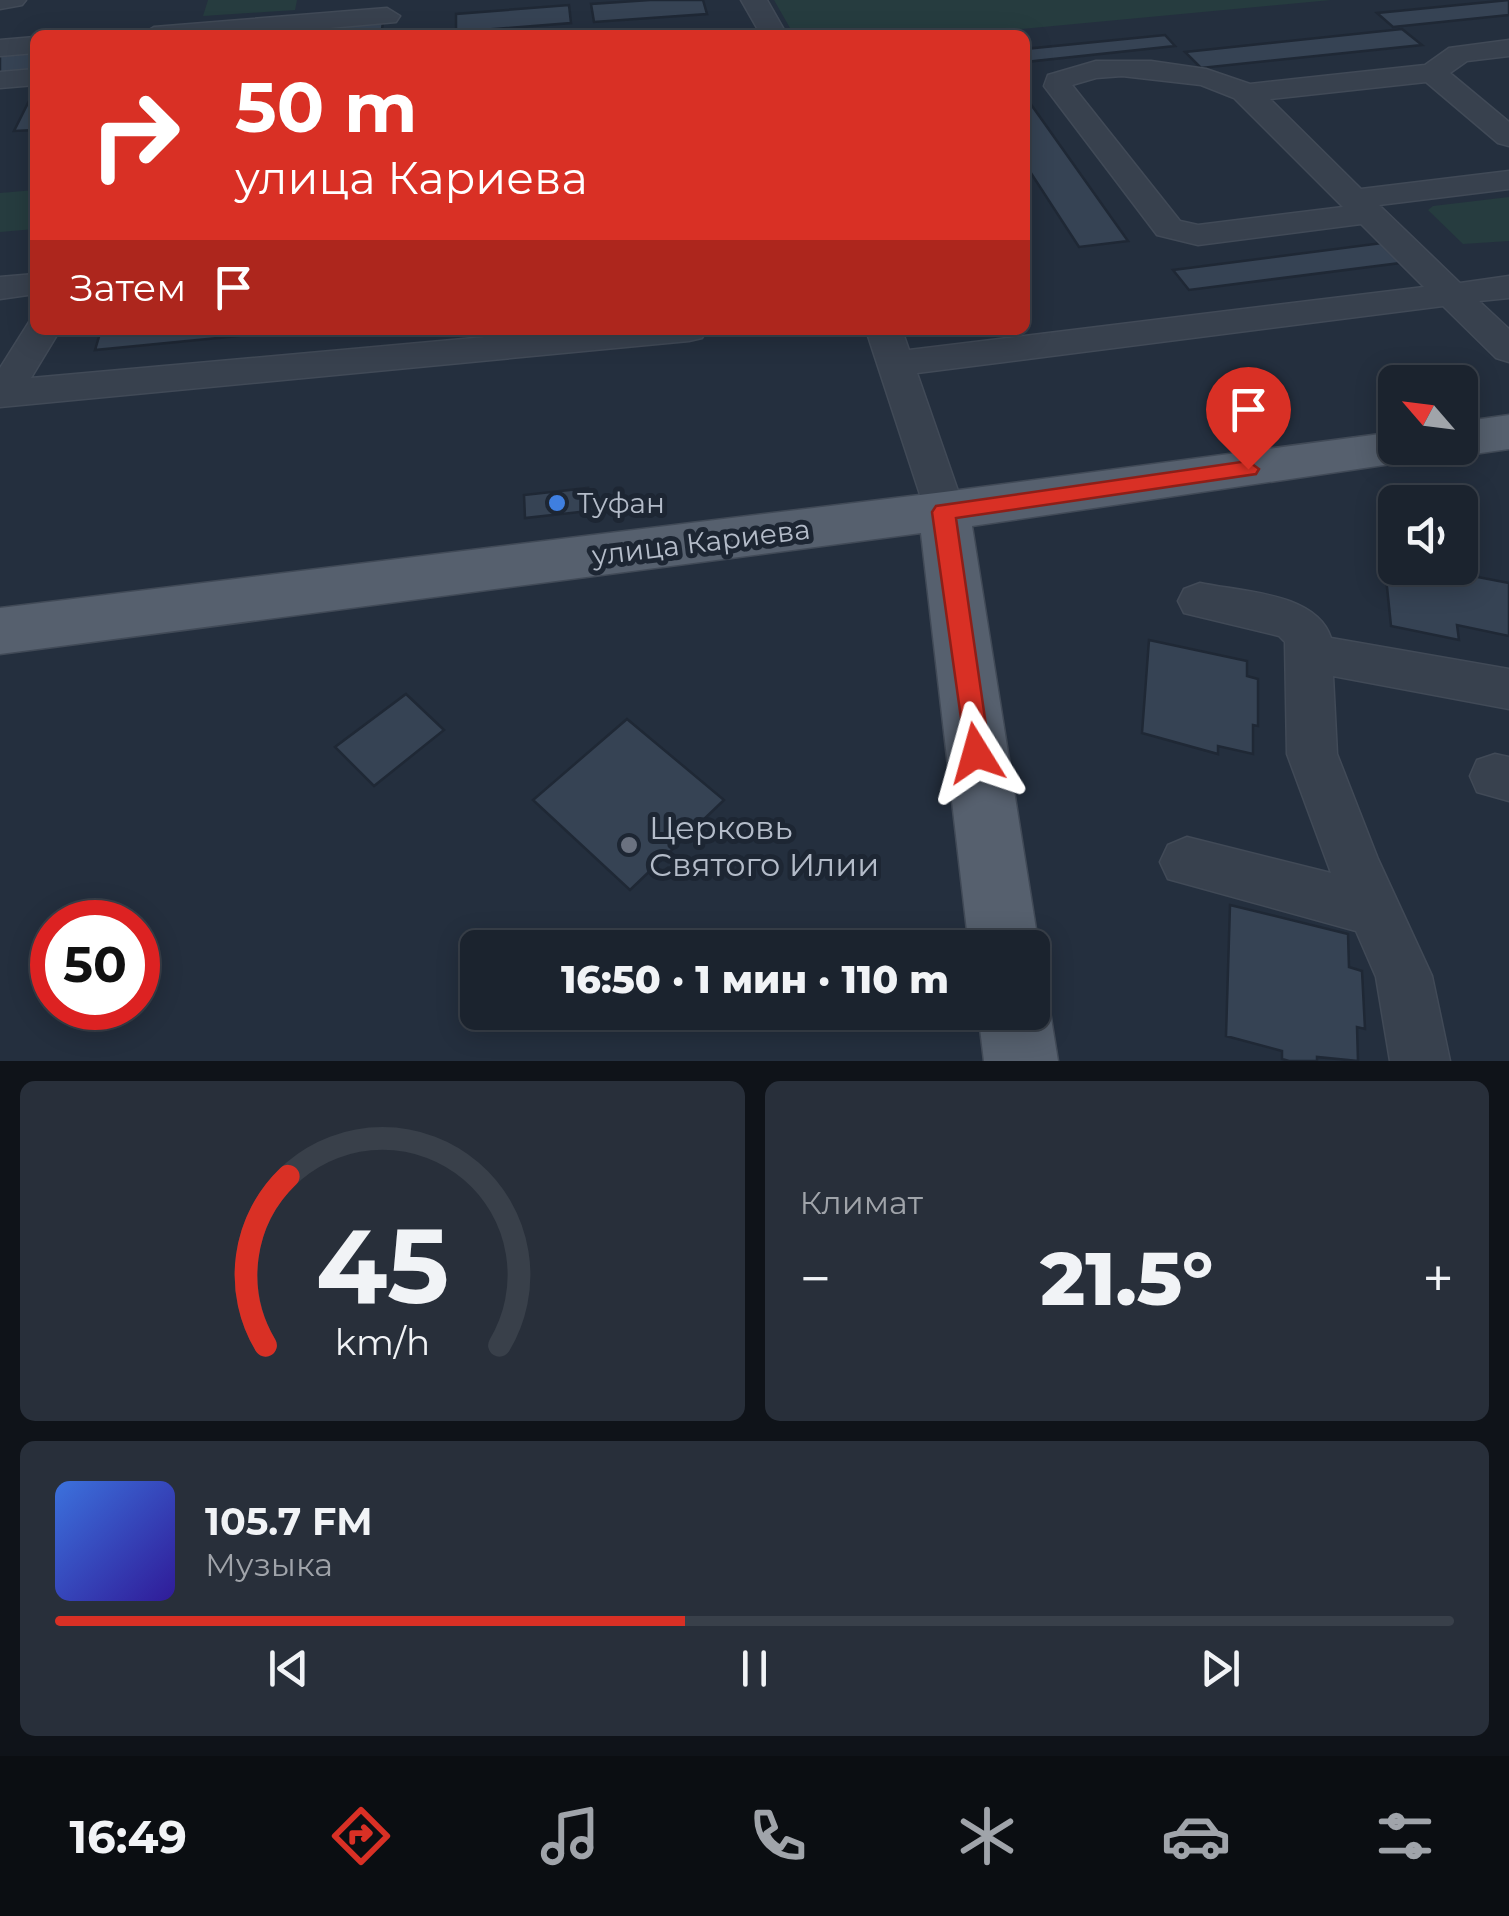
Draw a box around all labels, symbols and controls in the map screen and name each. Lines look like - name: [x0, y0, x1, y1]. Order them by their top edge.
- text: 50 m: [235, 64, 417, 150]
- icon: right: [70, 70, 200, 200]
- text: улица Кариева: [235, 150, 588, 205]
- icon: arrive: [206, 260, 261, 315]
- text: Затем: [70, 264, 186, 311]
- north arrow: [1378, 365, 1478, 465]
- map controls: [1378, 365, 1478, 585]
- pin: [1206, 367, 1291, 470]
- icon: arrive: [1221, 382, 1276, 437]
- button: sound: [1378, 485, 1478, 585]
- place label: Туфан: [577, 486, 665, 520]
- marker: Туфан: [546, 492, 568, 514]
- street label: улица Кариева: [589, 512, 812, 572]
- position arrow: [924, 701, 1028, 805]
- place label: Церковь Святого Илии: [649, 808, 879, 884]
- marker: Церковь Святого Илии: [618, 834, 640, 856]
- speed limit sign: 50: [30, 900, 160, 1030]
- text: 16:50 · 1 мин · 110 m: [561, 956, 949, 1003]
- text: Климат: [800, 1183, 923, 1222]
- text: 45: [315, 1202, 449, 1329]
- text: 21.5°: [1040, 1232, 1213, 1324]
- text: −: [800, 1245, 831, 1312]
- text: +: [1422, 1245, 1454, 1312]
- text: km/h: [335, 1320, 430, 1364]
- text: 105.7 FM: [205, 1498, 373, 1545]
- text: Музыка: [205, 1545, 333, 1584]
- icon: previous: [261, 1641, 316, 1696]
- icon: pause: [727, 1641, 782, 1696]
- icon: next: [1193, 1641, 1248, 1696]
- icon: directions: [326, 1801, 396, 1871]
- icon: music: [535, 1801, 605, 1871]
- icon: phone: [743, 1801, 813, 1871]
- icon: climate: [952, 1801, 1022, 1871]
- icon: car: [1161, 1801, 1231, 1871]
- icon: filters: [1370, 1801, 1440, 1871]
- text: 16:49: [69, 1809, 187, 1864]

